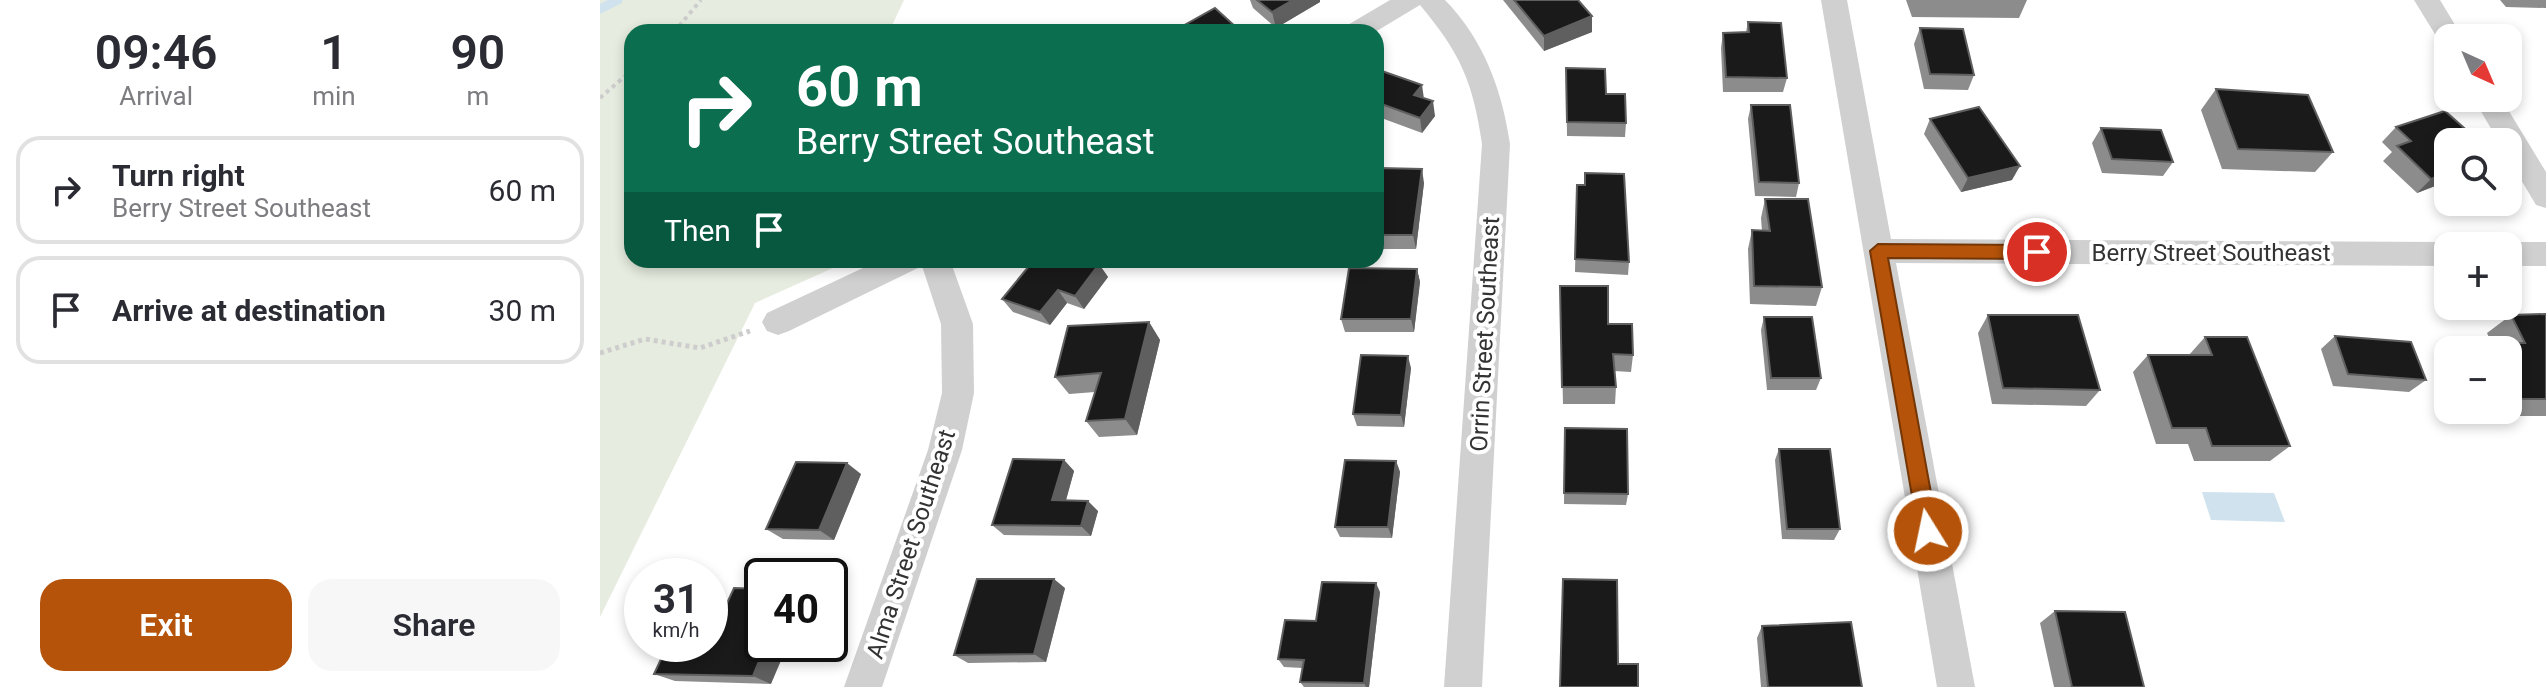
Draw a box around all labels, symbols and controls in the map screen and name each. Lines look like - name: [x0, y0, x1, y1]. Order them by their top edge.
- text: 09:46: [95, 24, 217, 81]
- text: 1: [320, 24, 348, 81]
- text: 90: [450, 24, 505, 81]
- north arrow: [2434, 24, 2522, 112]
- map controls: [2434, 24, 2522, 424]
- text: 60 m: [796, 54, 923, 120]
- icon: right: [664, 56, 768, 160]
- text: Arrival: [119, 81, 193, 111]
- text: min: [312, 81, 356, 111]
- text: m: [466, 81, 489, 111]
- text: Berry Street Southeast: [796, 121, 1155, 163]
- button: search: [2434, 128, 2522, 216]
- text: Turn right: [112, 158, 245, 193]
- icon: right: [44, 168, 88, 212]
- text: 60 m: [489, 173, 556, 208]
- text: Berry Street Southeast: [112, 193, 371, 223]
- icon: arrive: [747, 208, 791, 252]
- text: Then: [664, 213, 731, 248]
- street label: Orrin Street Southeast: [1465, 216, 1505, 452]
- pin: [2003, 218, 2071, 286]
- icon: arrive: [2015, 230, 2059, 274]
- button: +: [2434, 232, 2522, 320]
- street label: Berry Street Southeast: [2092, 239, 2331, 267]
- icon: arrive: [44, 288, 88, 332]
- text: Arrive at destination: [112, 293, 386, 328]
- text: 30 m: [489, 293, 556, 328]
- button: −: [2434, 336, 2522, 424]
- street label: Alma Street Southeast: [861, 426, 961, 662]
- position arrow: [1886, 489, 1970, 573]
- speed limit sign: 40: [744, 558, 848, 662]
- text: 31: [653, 576, 699, 623]
- button: Exit: [40, 579, 292, 671]
- button: Share: [308, 579, 560, 671]
- text: km/h: [653, 618, 699, 642]

